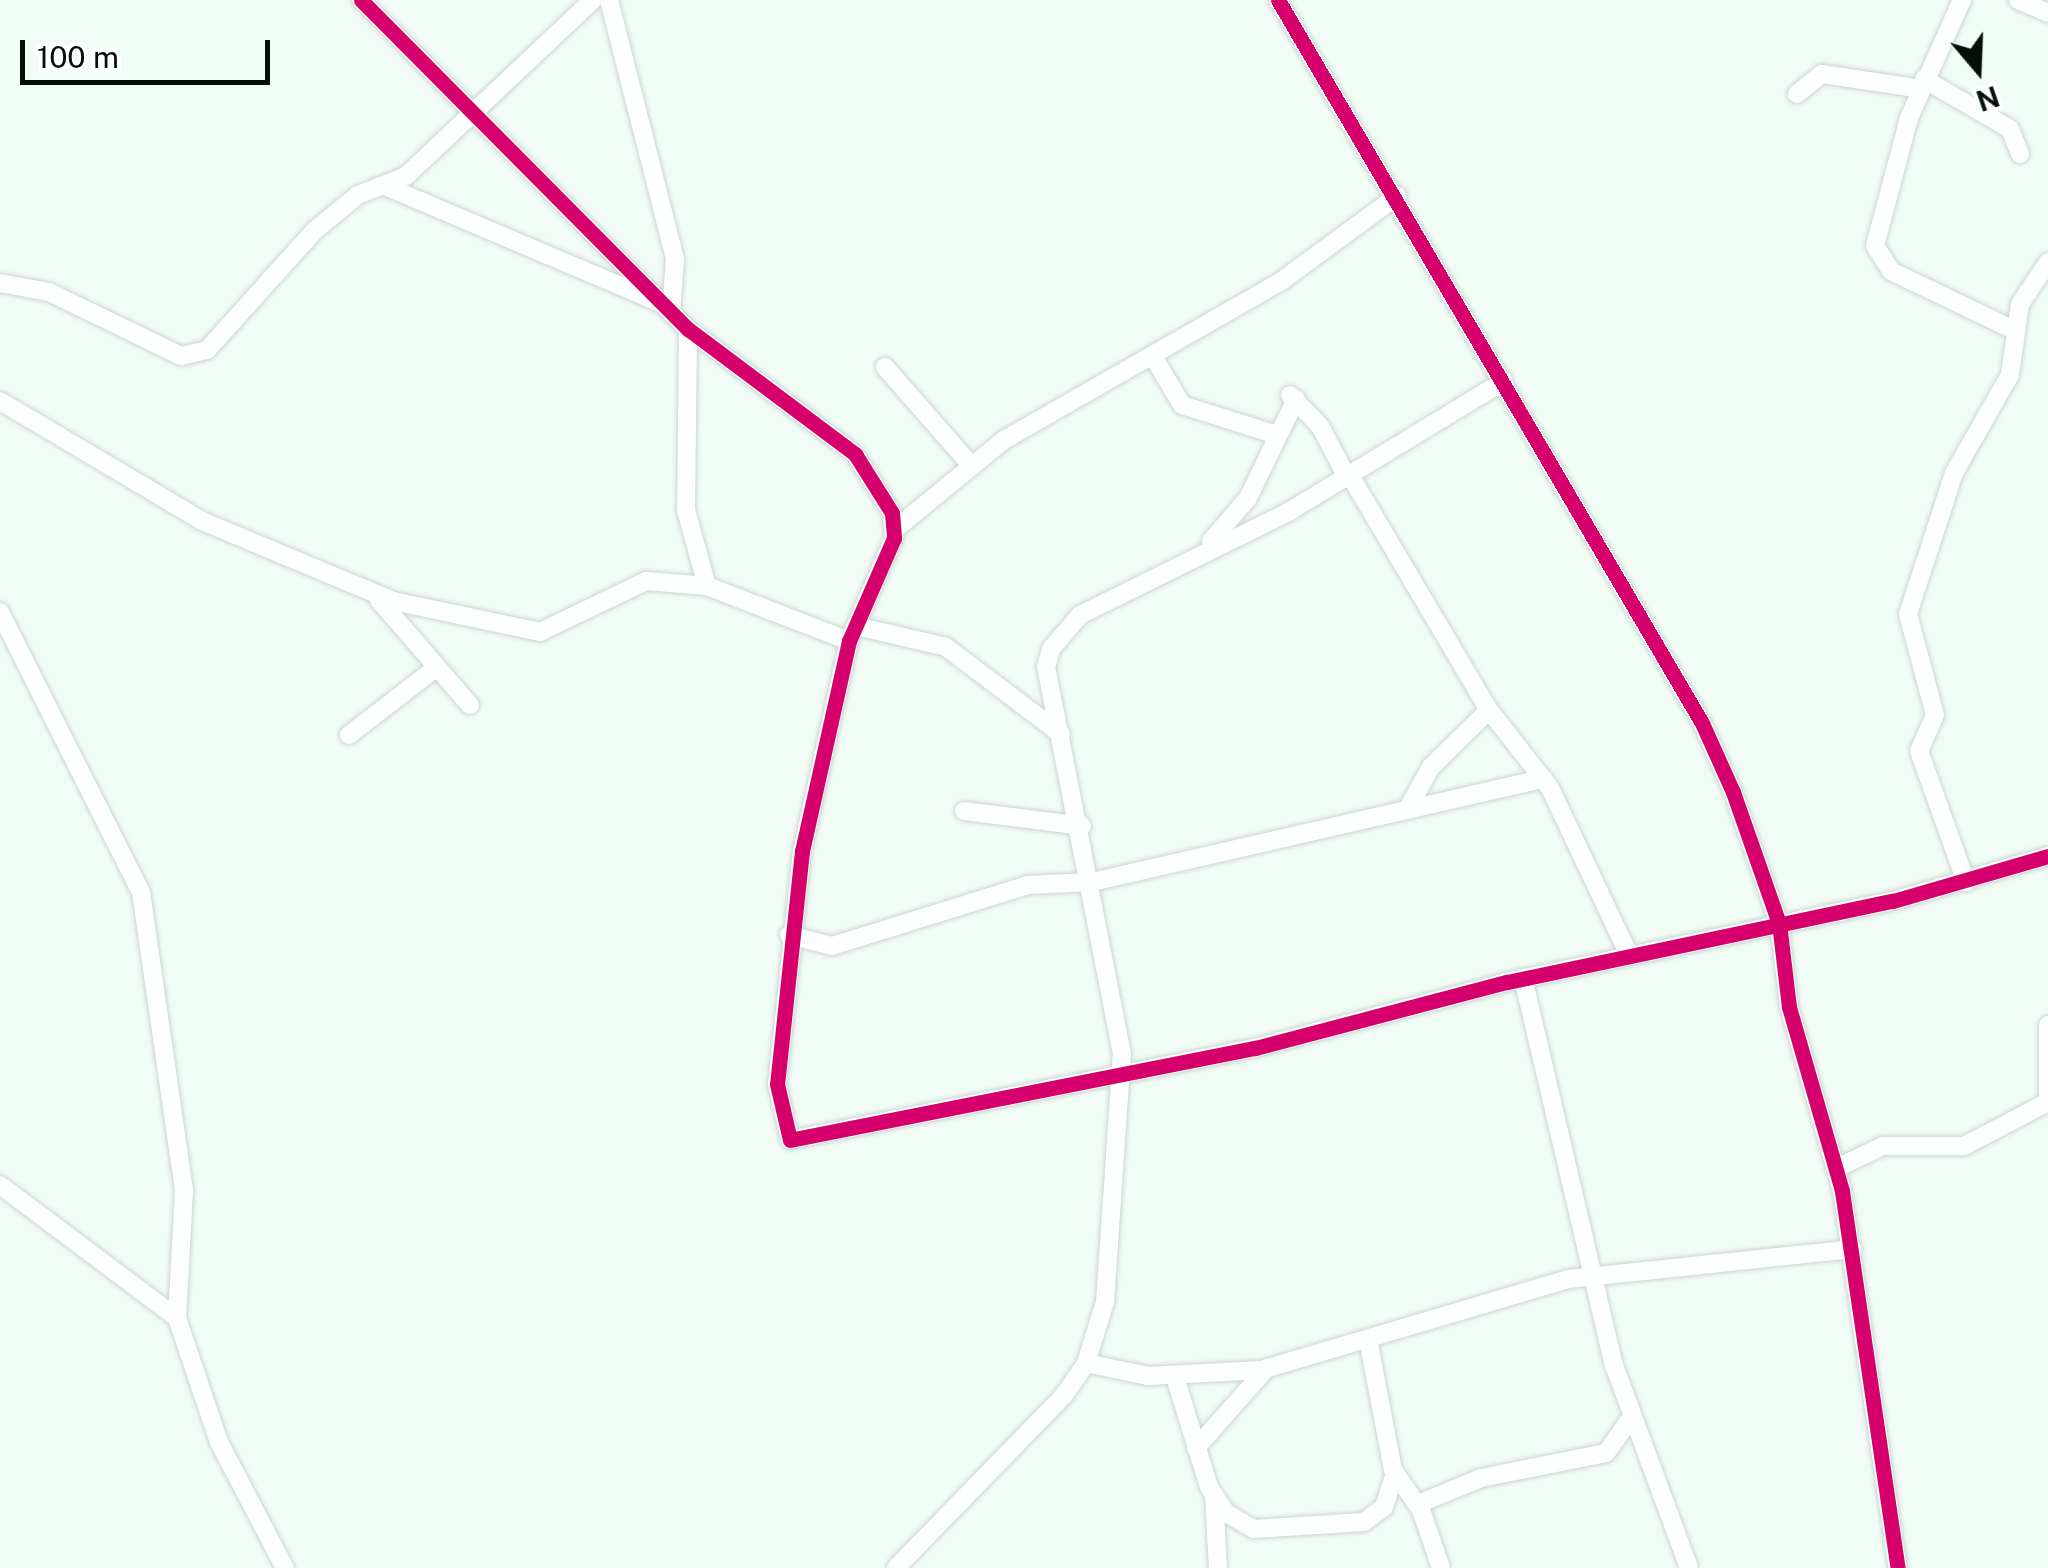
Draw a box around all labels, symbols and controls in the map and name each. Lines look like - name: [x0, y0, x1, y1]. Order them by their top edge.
- scale bar: [25, 20, 275, 82]
- north arrow: [1928, 20, 2028, 120]
- text: 100 m: [37, 39, 119, 75]
- text: N: [1972, 80, 2004, 118]

